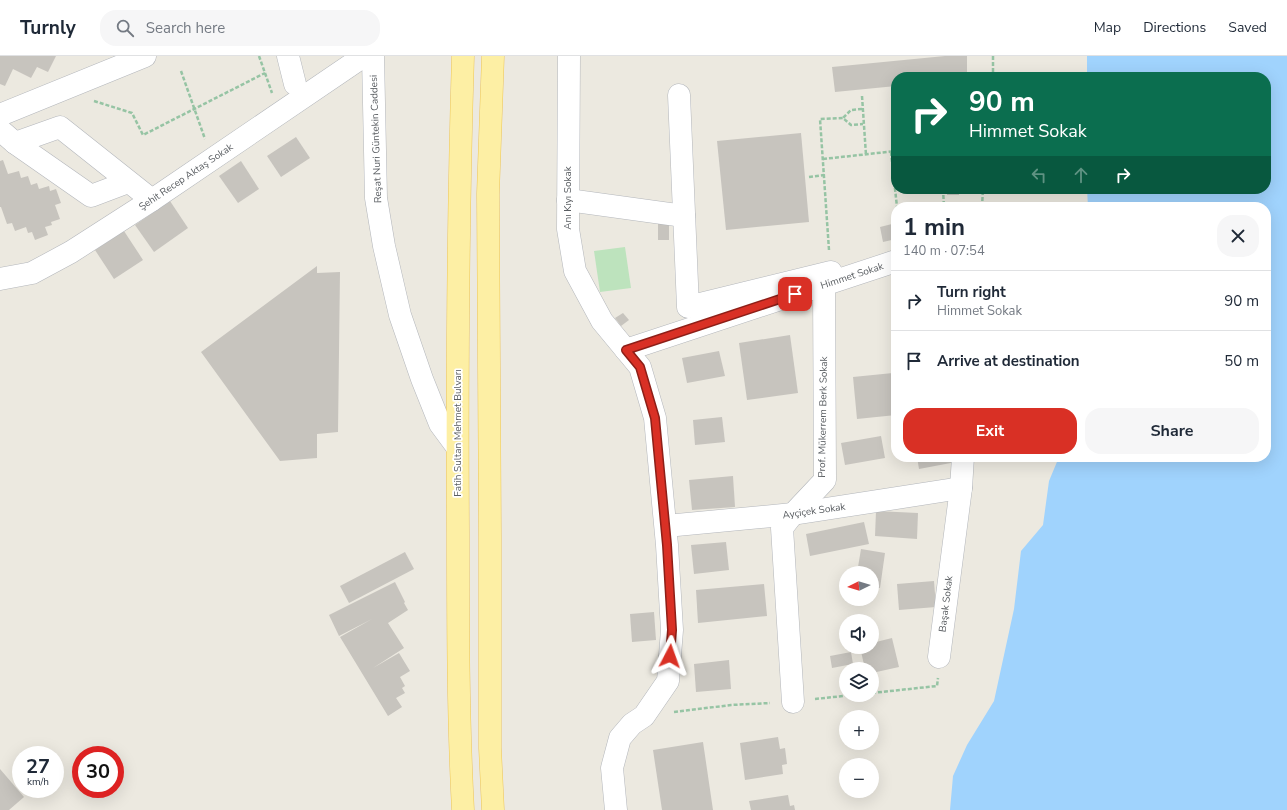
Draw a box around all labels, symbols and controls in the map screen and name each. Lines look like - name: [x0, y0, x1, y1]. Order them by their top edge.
- search box: [100, 10, 380, 46]
- text: Turnly: [20, 15, 76, 41]
- icon: search: [114, 17, 136, 39]
- text: Search here: [146, 18, 225, 38]
- text: Map: [1094, 18, 1121, 37]
- text: Directions: [1143, 18, 1206, 37]
- text: Saved: [1228, 18, 1267, 37]
- street label: Reşat Nuri Güntekin Caddesi: [367, 75, 385, 203]
- text: 90 m: [969, 83, 1035, 121]
- icon: right: [903, 88, 955, 140]
- text: Himmet Sokak: [969, 119, 1087, 143]
- street label: Şehit Recep Aktaş Sokak: [136, 140, 237, 214]
- icon: left: [1028, 164, 1050, 186]
- icon: ahead: [1070, 164, 1092, 186]
- icon: right: [1112, 164, 1134, 186]
- street label: Anı Kıyı Sokak: [561, 165, 575, 230]
- text: 1 min: [903, 211, 965, 243]
- button: close: [1217, 215, 1259, 257]
- text: 140 m · 07:54: [903, 242, 985, 260]
- street label: Himmet Sokak: [819, 259, 886, 293]
- pin: [778, 277, 812, 311]
- text: Turn right: [937, 282, 1006, 302]
- icon: arrive: [784, 283, 806, 305]
- icon: right: [903, 290, 925, 312]
- text: 90 m: [1224, 291, 1259, 311]
- text: Himmet Sokak: [937, 302, 1022, 320]
- icon: arrive: [903, 350, 925, 372]
- text: Arrive at destination: [937, 351, 1080, 371]
- text: 50 m: [1224, 351, 1259, 371]
- street label: Prof. Mükerrem Berk Sokak: [815, 355, 831, 478]
- street label: Fatih Sultan Mehmet Bulvarı: [451, 369, 465, 497]
- button: Exit: [903, 408, 1077, 454]
- button: Share: [1085, 408, 1259, 454]
- street label: Ayçiçek Sokak: [782, 500, 847, 522]
- north arrow: [839, 566, 879, 606]
- map controls: [839, 566, 879, 798]
- street label: Başak Sokak: [936, 574, 957, 633]
- button: sound: [839, 614, 879, 654]
- position arrow: [649, 635, 691, 677]
- button: layers: [839, 662, 879, 702]
- button: +: [839, 710, 879, 750]
- speed limit sign: 30: [72, 746, 124, 798]
- text: 27: [26, 753, 50, 780]
- button: −: [839, 758, 879, 798]
- text: km/h: [27, 775, 49, 789]

